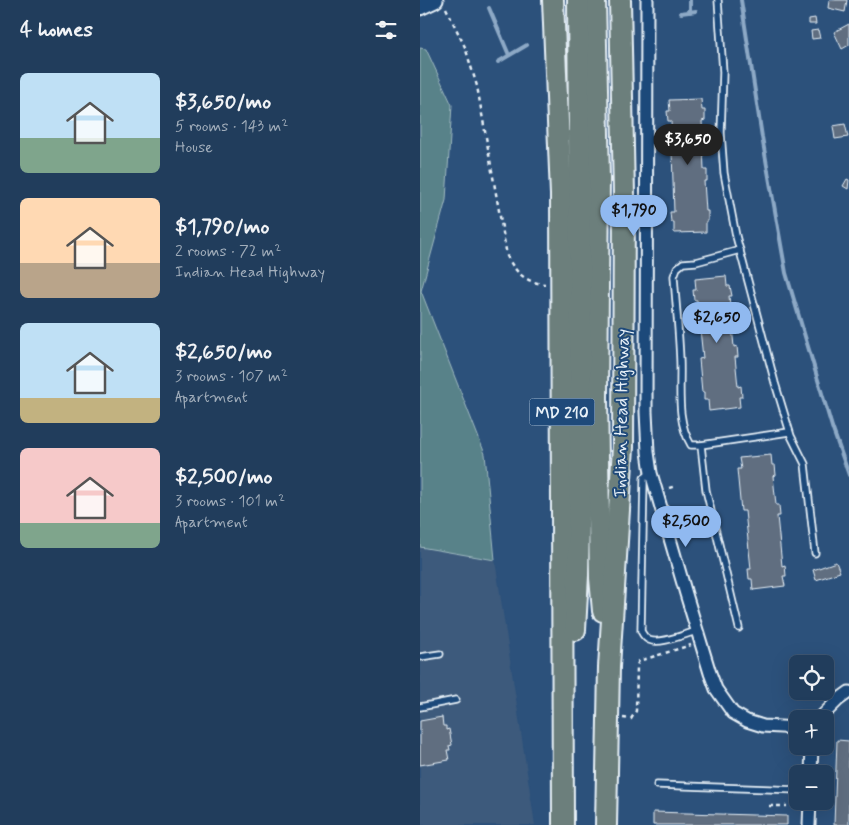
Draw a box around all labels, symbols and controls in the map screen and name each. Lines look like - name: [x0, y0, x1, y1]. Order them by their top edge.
- text: 4 homes: [20, 16, 93, 44]
- icon: filters: [372, 16, 400, 44]
- text: $3,650/mo: [175, 88, 271, 116]
- icon: home: [60, 93, 120, 153]
- text: 5 rooms · 143 m²: [175, 116, 288, 137]
- pin: $3,650: [647, 124, 729, 166]
- text: $3,650: [665, 129, 711, 150]
- text: House: [175, 137, 213, 158]
- pin: $1,790: [593, 194, 675, 237]
- text: $1,790: [611, 200, 657, 221]
- text: $1,790/mo: [175, 213, 269, 241]
- icon: home: [60, 218, 120, 278]
- text: 2 rooms · 72 m²: [175, 241, 281, 262]
- text: Indian Head Highway: [175, 262, 325, 283]
- pin: $2,650: [676, 302, 758, 344]
- text: $2,650: [693, 307, 741, 328]
- street label: Indian Head Highway: [609, 328, 635, 498]
- text: $2,650/mo: [175, 338, 272, 366]
- icon: home: [60, 343, 120, 403]
- text: 3 rooms · 107 m²: [175, 366, 288, 387]
- text: Apartment: [175, 387, 248, 408]
- road number: MD 210: [530, 398, 594, 426]
- text: $2,500/mo: [175, 463, 273, 491]
- icon: home: [60, 468, 120, 528]
- text: 3 rooms · 101 m²: [175, 491, 285, 512]
- pin: $2,500: [645, 506, 727, 548]
- text: $2,500: [662, 511, 710, 532]
- text: Apartment: [175, 512, 248, 533]
- map controls: [789, 655, 834, 810]
- button: locate: [789, 655, 834, 700]
- button: +: [789, 710, 834, 755]
- button: −: [789, 765, 834, 810]

